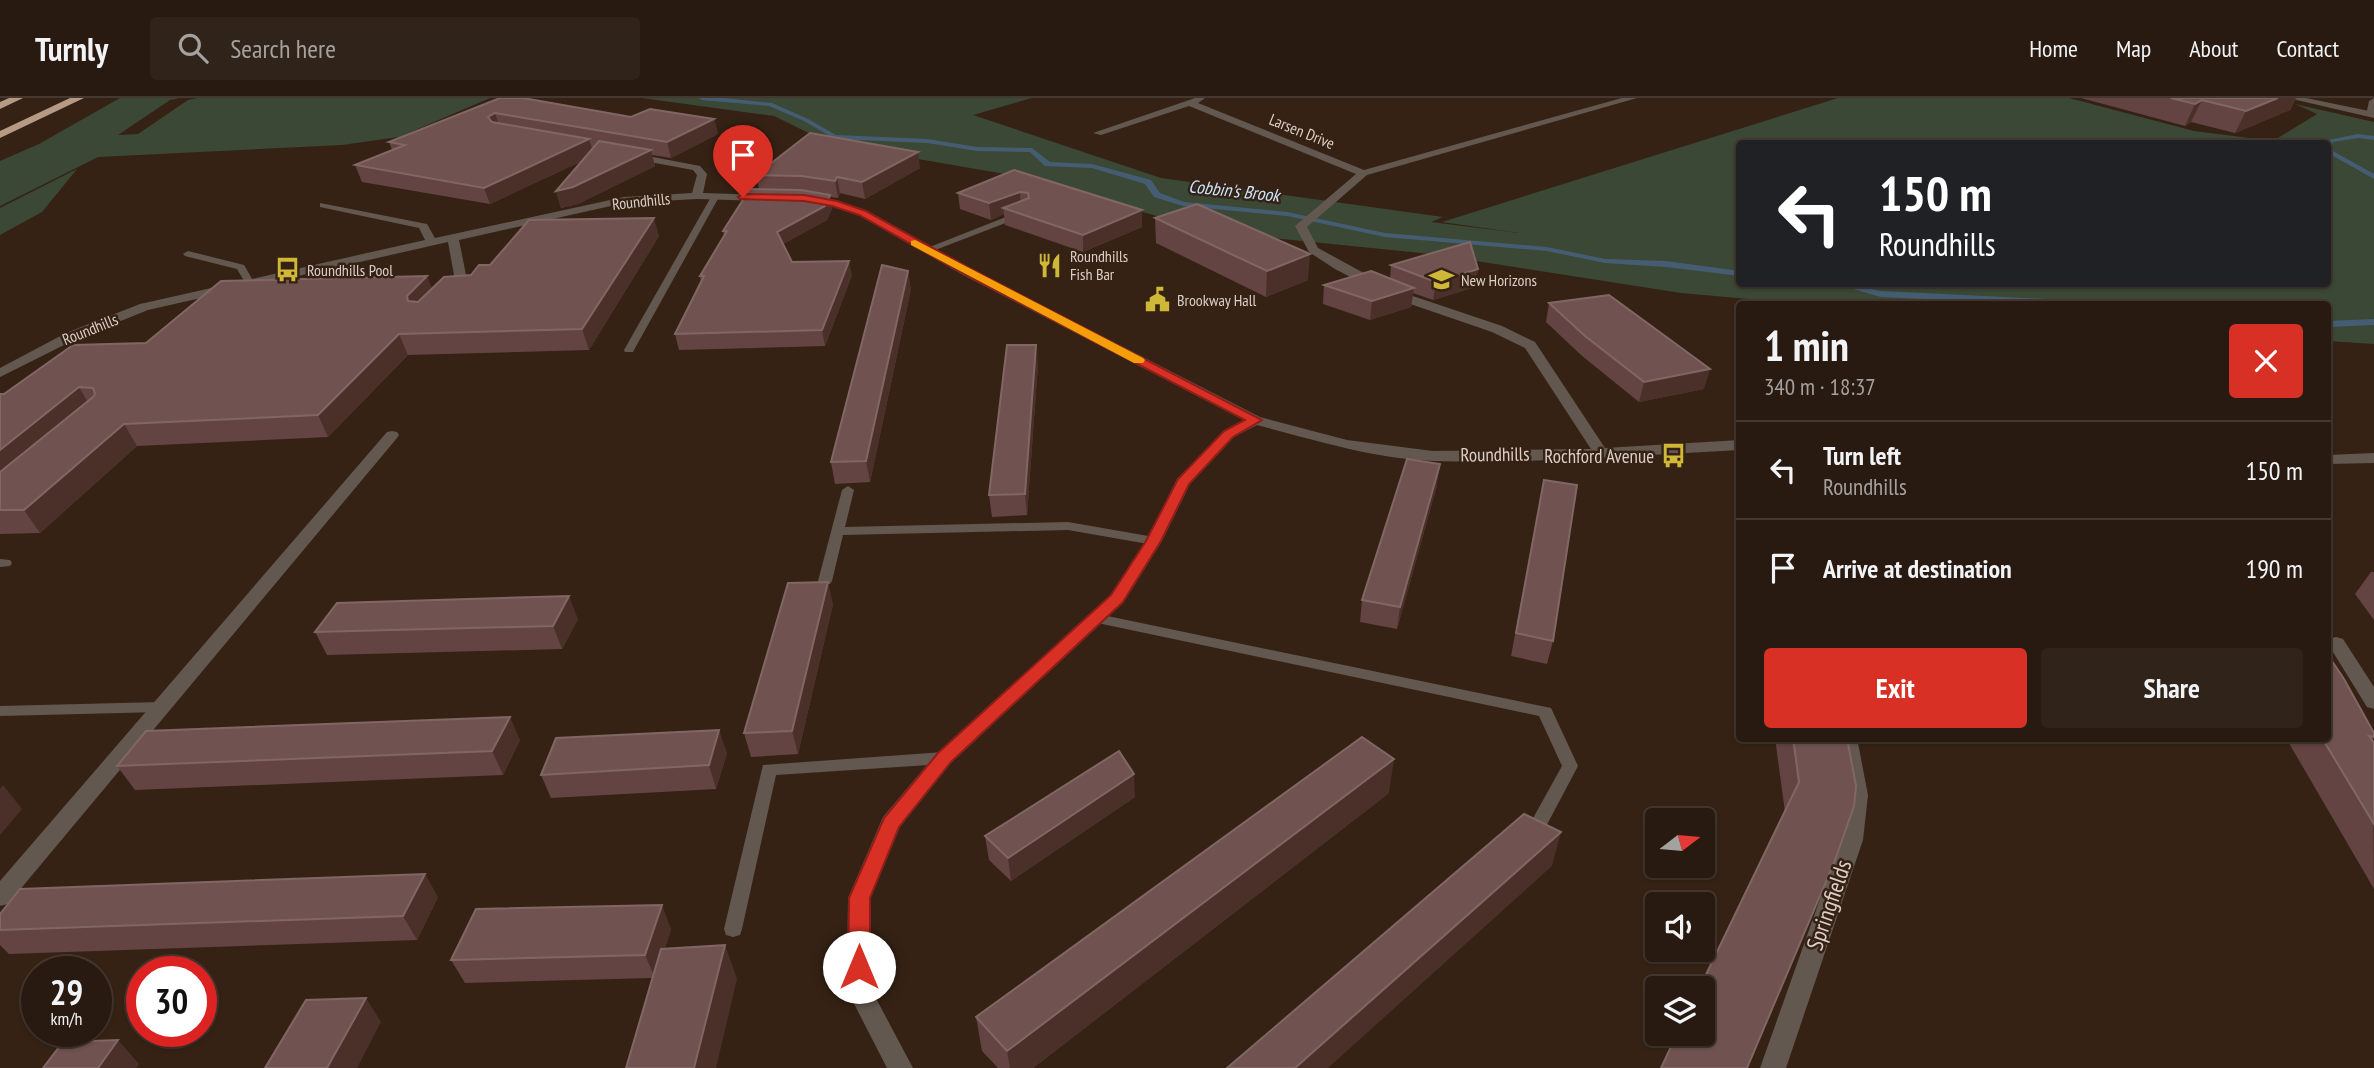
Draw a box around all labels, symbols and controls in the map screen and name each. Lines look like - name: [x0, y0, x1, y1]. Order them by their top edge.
- search box: [150, 17, 640, 80]
- text: Turnly: [35, 27, 108, 70]
- icon: search: [174, 29, 212, 67]
- text: Search here: [230, 32, 336, 65]
- text: Home: [2029, 33, 2078, 64]
- text: Map: [2116, 33, 2151, 64]
- text: About: [2189, 33, 2238, 64]
- text: Contact: [2276, 33, 2339, 64]
- street label: Larsen Drive: [1266, 109, 1338, 153]
- pin: [713, 125, 773, 197]
- icon: arrive: [724, 136, 762, 174]
- text: 150 m: [1879, 161, 1992, 225]
- icon: left: [1764, 168, 1855, 259]
- water label: Cobbin's Brook: [1188, 174, 1283, 207]
- street label: Roundhills: [611, 188, 671, 214]
- text: Roundhills: [1879, 223, 1995, 265]
- place label: Roundhills Fish Bar: [1070, 246, 1128, 284]
- restaurant icon: Roundhills Fish Bar: [1036, 251, 1064, 279]
- bus stop icon: Roundhills Pool: [273, 256, 301, 284]
- place label: Roundhills Pool: [307, 260, 393, 280]
- school or university icon: New Horizons: [1427, 266, 1455, 294]
- place label: New Horizons: [1461, 270, 1537, 290]
- public building icon: Brookway Hall: [1143, 286, 1171, 314]
- place label: Brookway Hall: [1177, 290, 1256, 310]
- street label: Roundhills: [59, 309, 121, 349]
- text: 1 min: [1764, 318, 1849, 373]
- button: close: [2229, 324, 2303, 398]
- text: 340 m · 18:37: [1764, 372, 1876, 401]
- text: Turn left: [1823, 439, 1901, 472]
- street label: Roundhills: [1460, 441, 1530, 467]
- bus stop icon: Rochford Avenue: [1660, 442, 1688, 470]
- place label: Rochford Avenue: [1544, 444, 1654, 468]
- icon: left: [1764, 451, 1802, 489]
- text: 150 m: [2245, 454, 2303, 487]
- text: Roundhills: [1823, 472, 1907, 501]
- icon: arrive: [1764, 549, 1802, 587]
- text: Arrive at destination: [1823, 552, 2012, 585]
- text: 190 m: [2245, 552, 2303, 585]
- button: Exit: [1764, 648, 2027, 728]
- button: Share: [2041, 648, 2303, 728]
- north arrow: [1645, 808, 1715, 878]
- map controls: [1645, 808, 1715, 1046]
- street label: Springfields: [1800, 856, 1858, 954]
- button: sound: [1645, 892, 1715, 962]
- position arrow: [822, 930, 896, 1004]
- speed limit sign: 30: [126, 956, 217, 1047]
- text: 29: [50, 969, 83, 1015]
- button: layers: [1645, 976, 1715, 1046]
- text: km/h: [51, 1007, 82, 1030]

